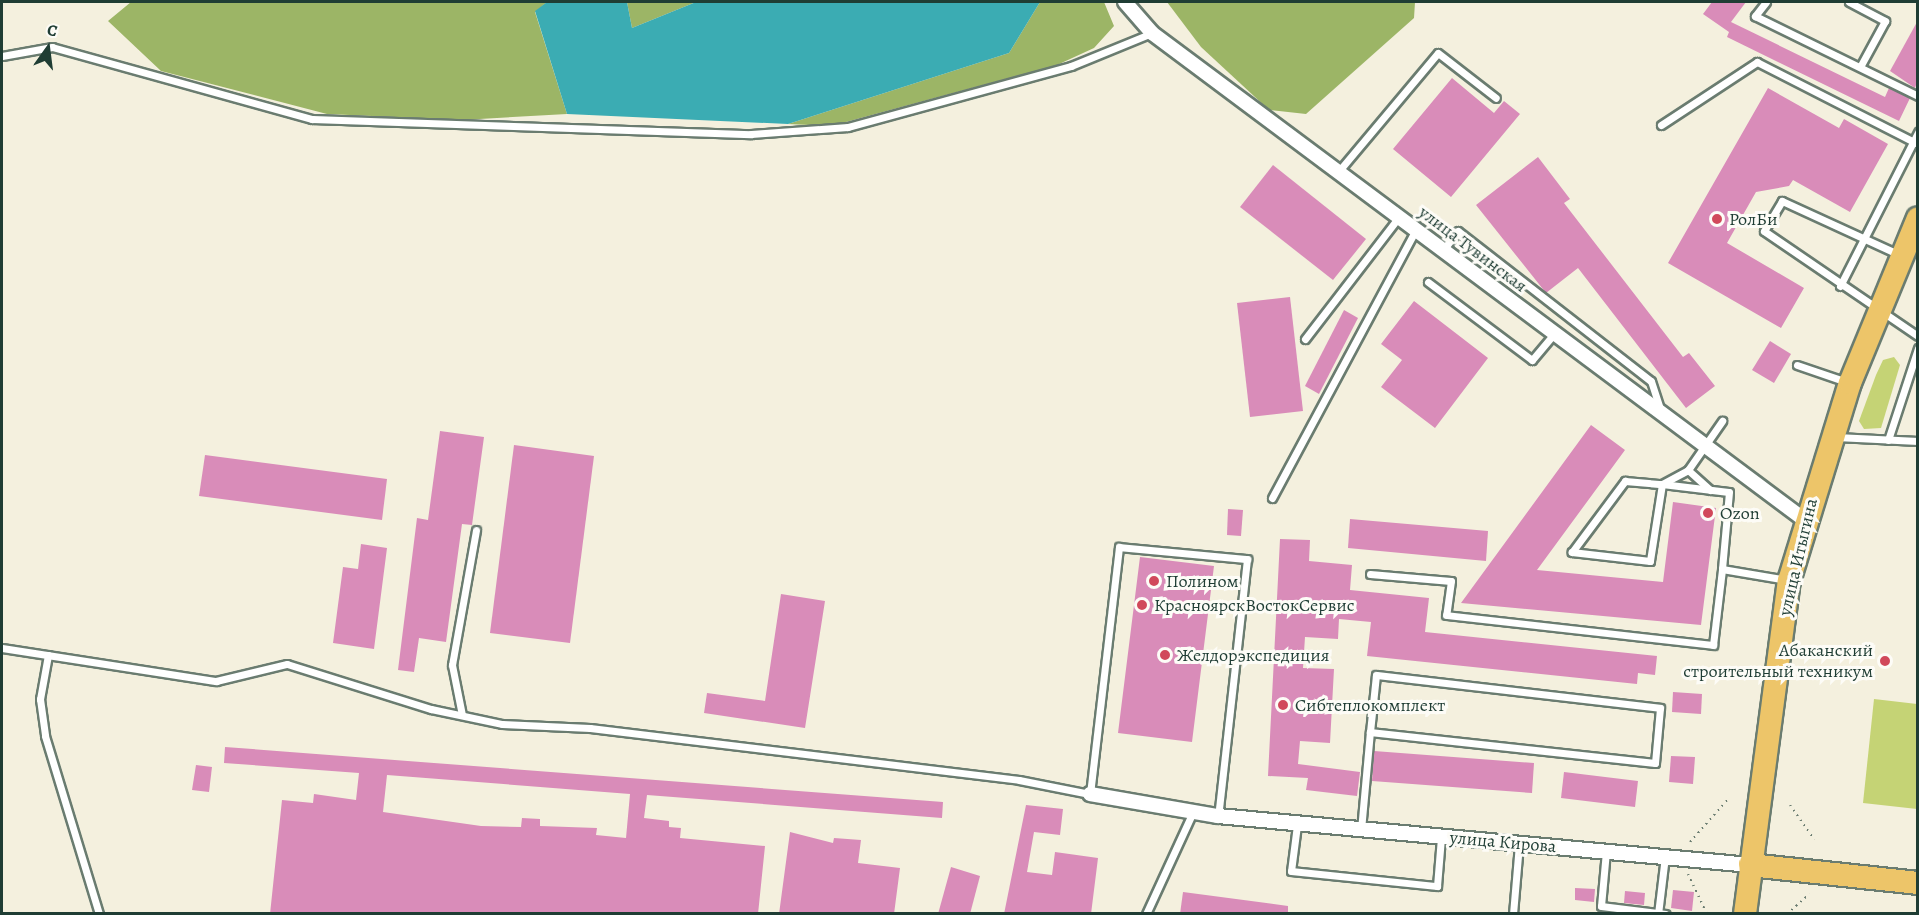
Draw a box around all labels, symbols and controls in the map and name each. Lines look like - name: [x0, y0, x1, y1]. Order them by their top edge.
- north arrow: [18, 18, 78, 78]
- text: С: [45, 19, 60, 42]
- street label: улица Тувинская: [1415, 201, 1531, 297]
- place label: РолБи: [1729, 208, 1777, 230]
- marker: РолБи: [1710, 212, 1724, 226]
- street label: улица Итыгина: [1774, 496, 1822, 618]
- place label: Ozon: [1720, 502, 1760, 524]
- marker: Ozon: [1701, 506, 1715, 520]
- place label: Полином: [1166, 570, 1239, 592]
- marker: Полином: [1147, 574, 1161, 588]
- place label: КрасноярскВостокСервис: [1154, 594, 1355, 616]
- marker: КрасноярскВостокСервис: [1135, 598, 1149, 612]
- place label: Абаканский строительный техникум: [1683, 640, 1873, 682]
- place label: Желдорэкспедиция: [1177, 644, 1330, 666]
- marker: Желдорэкспедиция: [1158, 648, 1172, 662]
- marker: Абаканский строительный техникум: [1878, 654, 1892, 668]
- place label: Сибтеплокомплект: [1295, 694, 1445, 716]
- marker: Сибтеплокомплект: [1276, 698, 1290, 712]
- street label: улица Кирова: [1449, 827, 1557, 857]

